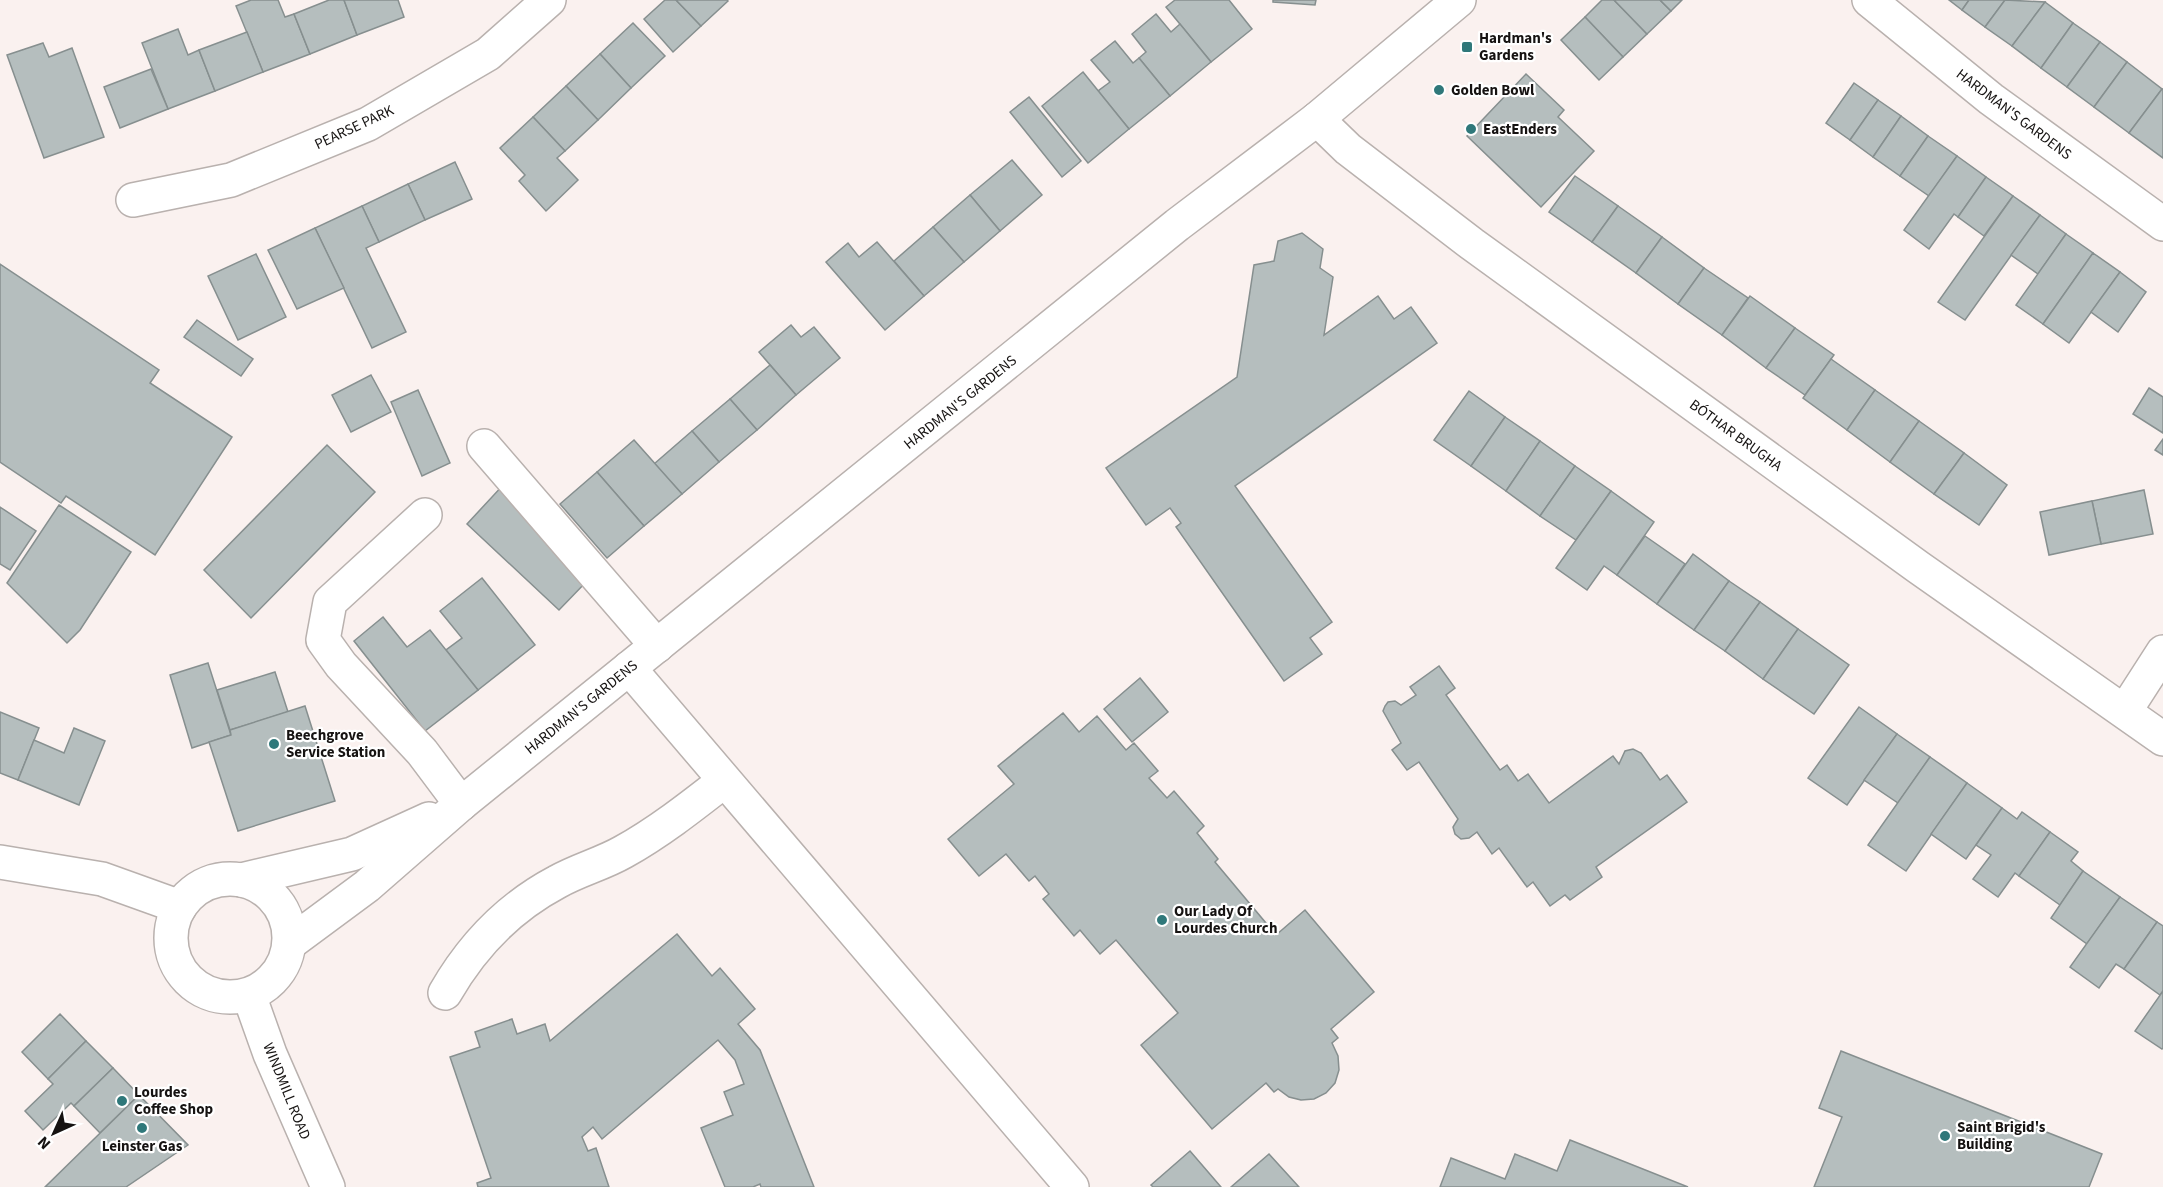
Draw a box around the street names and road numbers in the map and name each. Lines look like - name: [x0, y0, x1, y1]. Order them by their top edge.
- street label: HARDMAN'S GARDENS: [1952, 64, 2076, 165]
- street label: PEARSE PARK: [311, 100, 397, 155]
- street label: HARDMAN'S GARDENS: [899, 350, 1021, 455]
- street label: BÓTHAR BRUGHA: [1685, 395, 1787, 477]
- street label: HARDMAN'S GARDENS: [520, 655, 642, 760]
- street label: WINDMILL ROAD: [258, 1040, 316, 1143]

